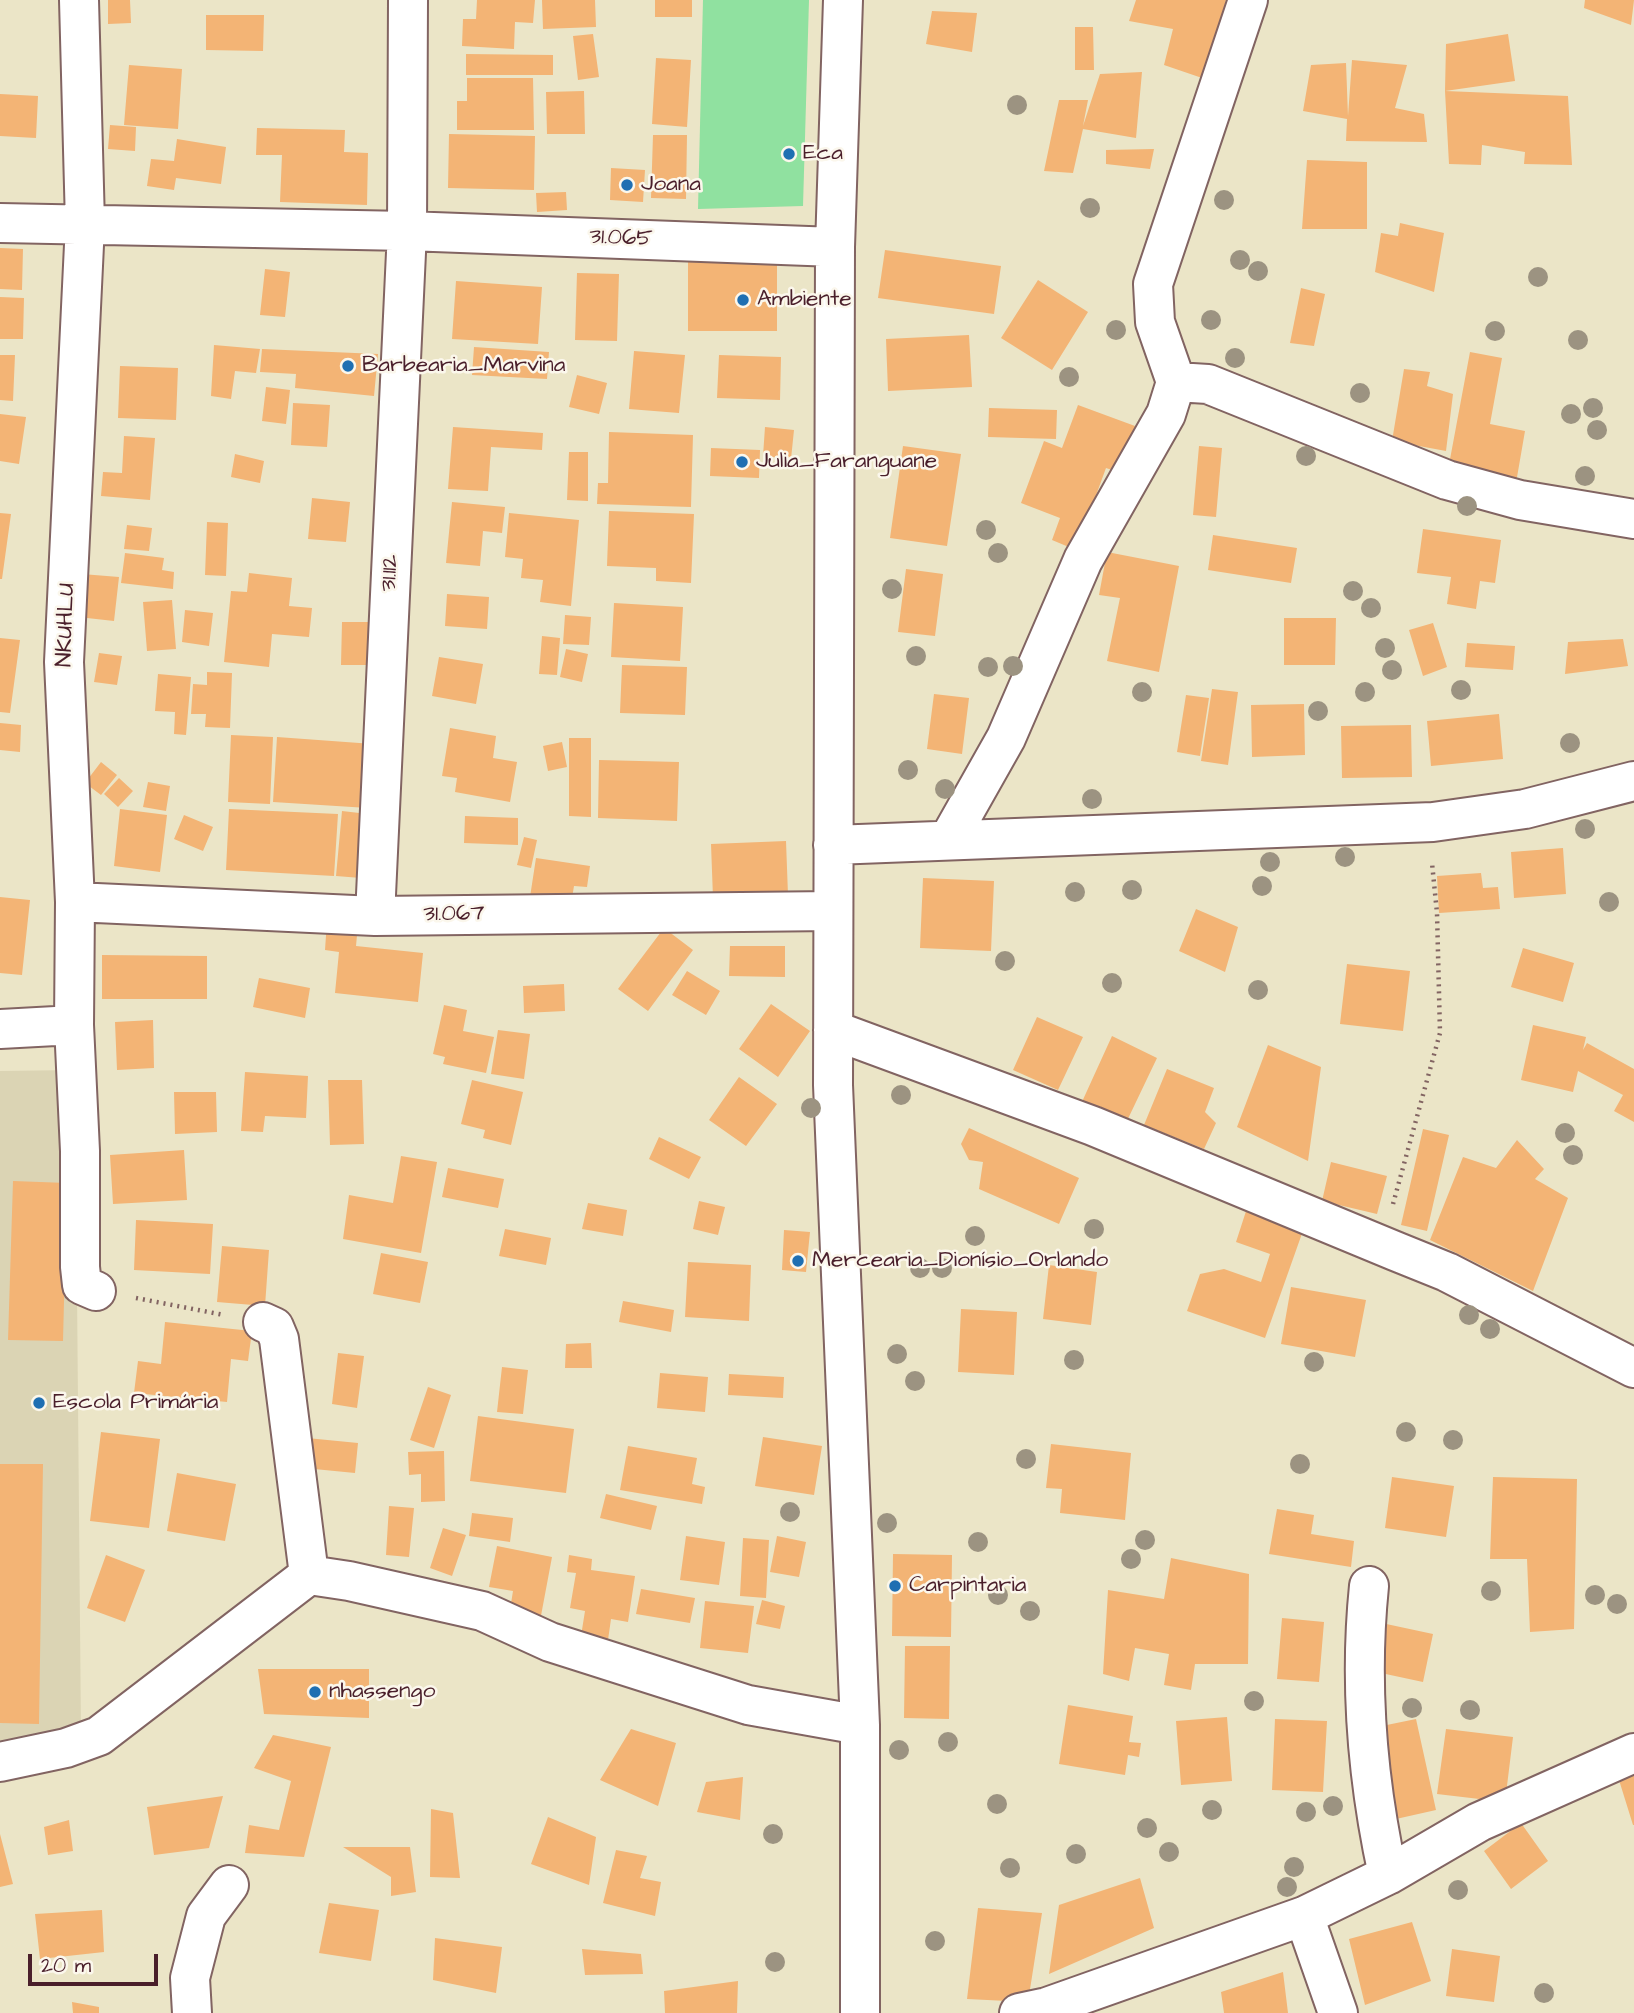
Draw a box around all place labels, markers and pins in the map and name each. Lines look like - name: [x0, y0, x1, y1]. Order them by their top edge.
- place label: Eca: [803, 140, 843, 168]
- marker: Eca: [781, 146, 797, 162]
- place label: Joana: [641, 171, 701, 199]
- marker: Joana: [619, 177, 635, 193]
- place label: Ambiente: [757, 286, 852, 314]
- marker: Ambiente: [735, 292, 751, 308]
- place label: Barbearia_Marvina: [362, 352, 565, 380]
- marker: Barbearia_Marvina: [340, 358, 356, 374]
- place label: Julia_Faranguane: [756, 448, 937, 476]
- marker: Julia_Faranguane: [734, 454, 750, 470]
- place label: Mercearia_Dionísio_Orlando: [812, 1247, 1108, 1275]
- marker: Mercearia_Dionísio_Orlando: [790, 1253, 806, 1269]
- place label: Escola Primária: [53, 1389, 218, 1417]
- marker: Escola Primária: [31, 1395, 47, 1411]
- place label: Carpintaria: [909, 1572, 1026, 1600]
- marker: Carpintaria: [887, 1578, 903, 1594]
- place label: nhassengo: [329, 1678, 435, 1706]
- marker: nhassengo: [307, 1684, 323, 1700]

